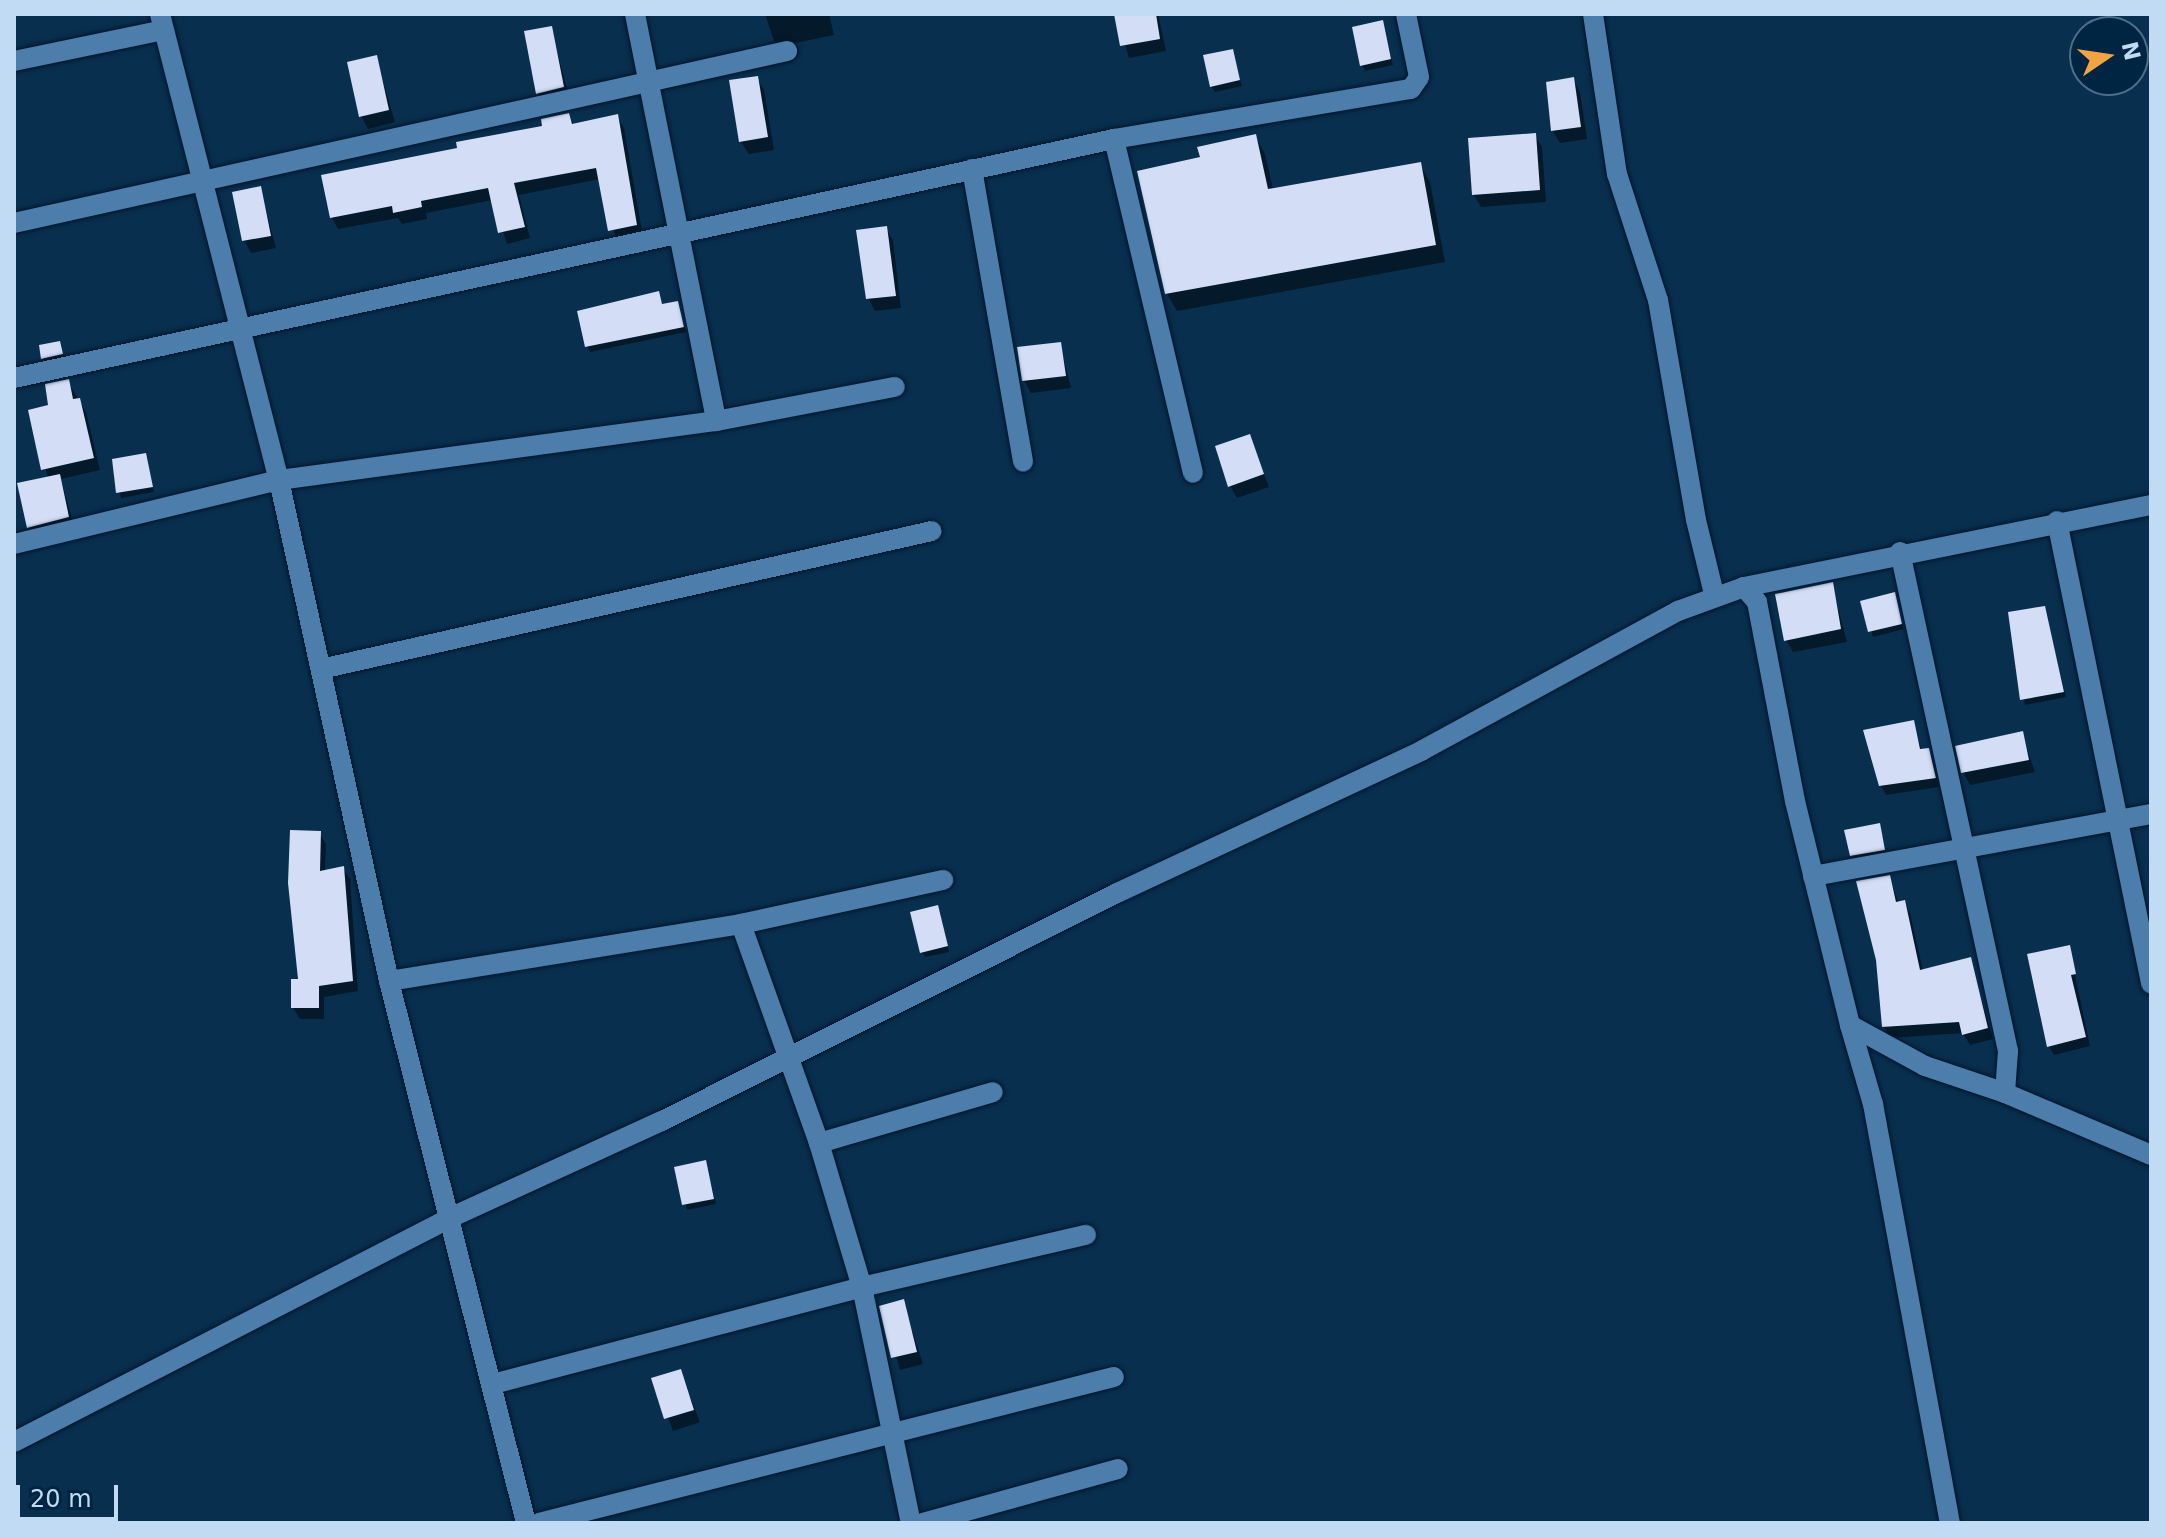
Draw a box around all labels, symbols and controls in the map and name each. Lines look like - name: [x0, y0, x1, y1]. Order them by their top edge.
- north arrow: [2069, 16, 2149, 96]
- text: N: [2117, 39, 2145, 63]
- scale bar: [20, 1469, 122, 1519]
- text: 20 m: [30, 1485, 92, 1513]

